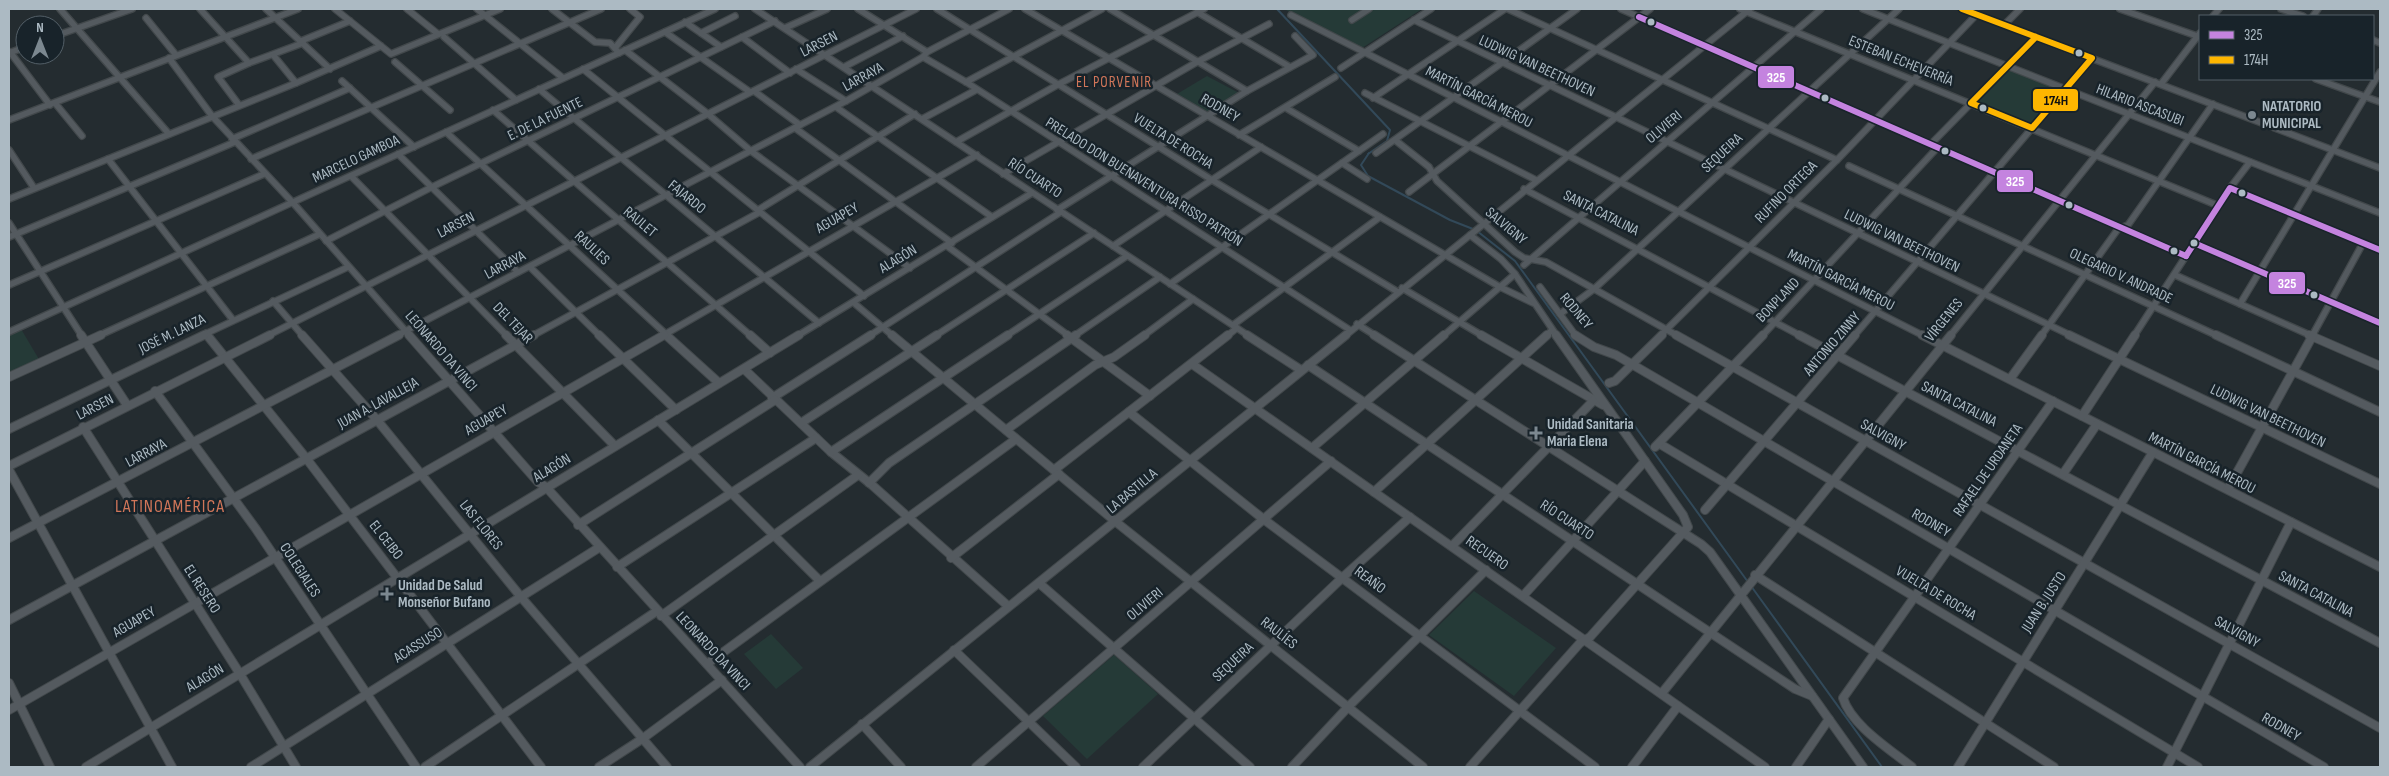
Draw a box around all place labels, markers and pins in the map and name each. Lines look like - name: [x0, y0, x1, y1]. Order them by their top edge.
- unlabelled marker: [1646, 17, 1656, 27]
- unlabelled marker: [2074, 48, 2084, 58]
- unlabelled marker: [1820, 93, 1830, 103]
- place label: NATATORIO MUNICIPAL: [2262, 97, 2322, 133]
- unlabelled marker: [1978, 103, 1988, 113]
- marker: NATATORIO MUNICIPAL: [2246, 109, 2258, 121]
- unlabelled marker: [1940, 146, 1950, 156]
- unlabelled marker: [2237, 188, 2247, 198]
- unlabelled marker: [2064, 200, 2074, 210]
- unlabelled marker: [2189, 238, 2199, 248]
- unlabelled marker: [2169, 246, 2179, 256]
- unlabelled marker: [2309, 290, 2319, 300]
- place label: Unidad Sanitaria Maria Elena: [1547, 415, 1634, 451]
- marker: Unidad Sanitaria Maria Elena: [1529, 426, 1543, 440]
- place label: Unidad De Salud Monseñor Bufano: [398, 576, 491, 612]
- marker: Unidad De Salud Monseñor Bufano: [380, 587, 394, 601]

